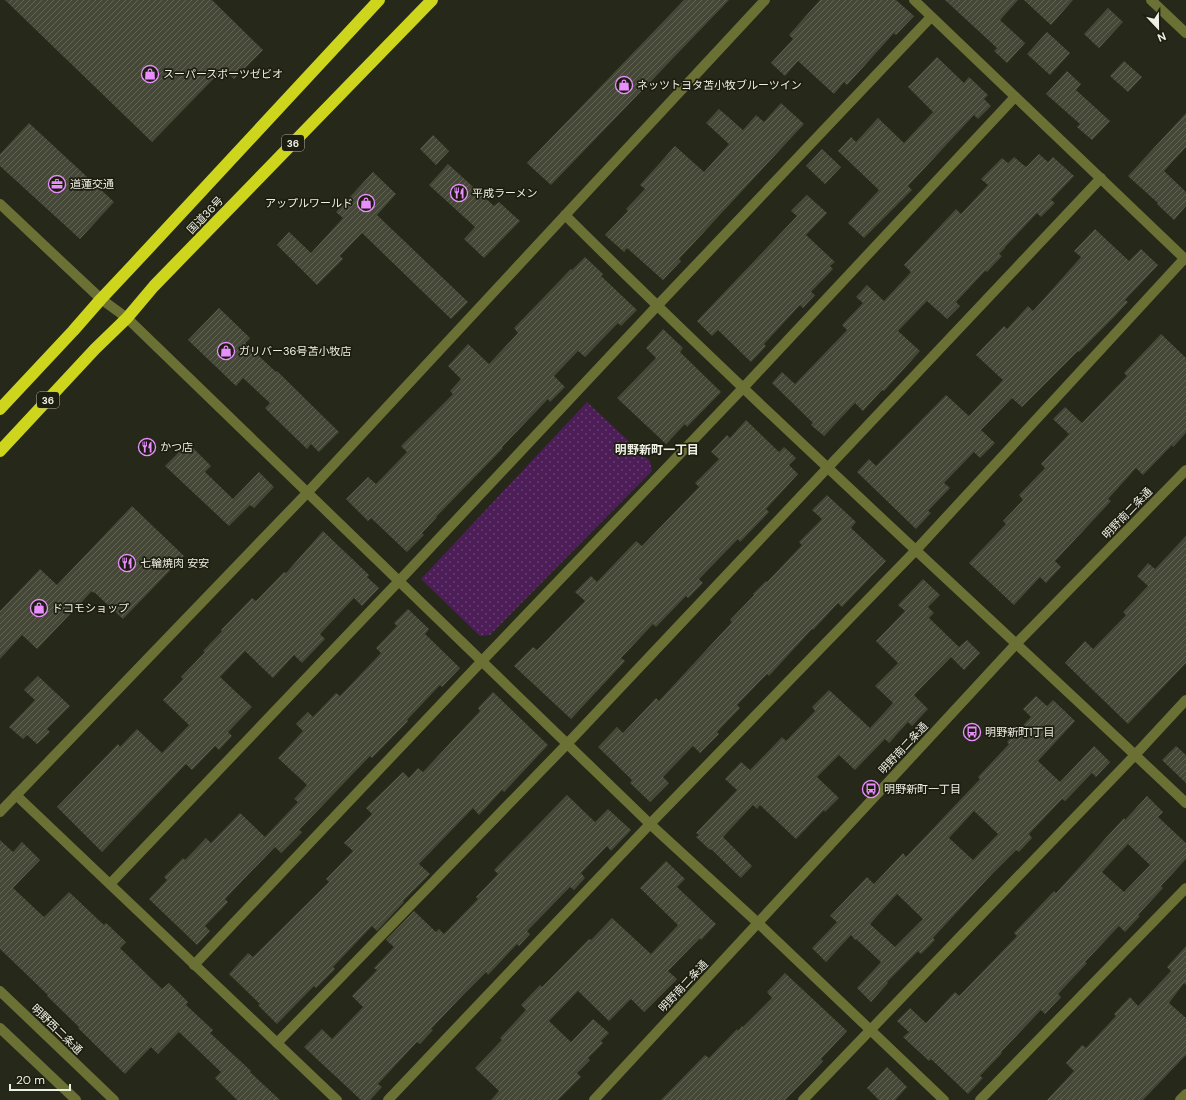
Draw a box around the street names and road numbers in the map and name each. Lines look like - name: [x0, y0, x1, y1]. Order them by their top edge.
- road number: 36: [282, 135, 304, 151]
- street label: 国道36号: [184, 193, 226, 237]
- road number: 36: [37, 392, 59, 408]
- street label: 明野南二条通: [1099, 484, 1155, 542]
- street label: 明野南二条通: [875, 719, 931, 777]
- street label: 明野南二条通: [655, 957, 711, 1015]
- street label: 明野西二条通: [28, 1001, 86, 1057]

